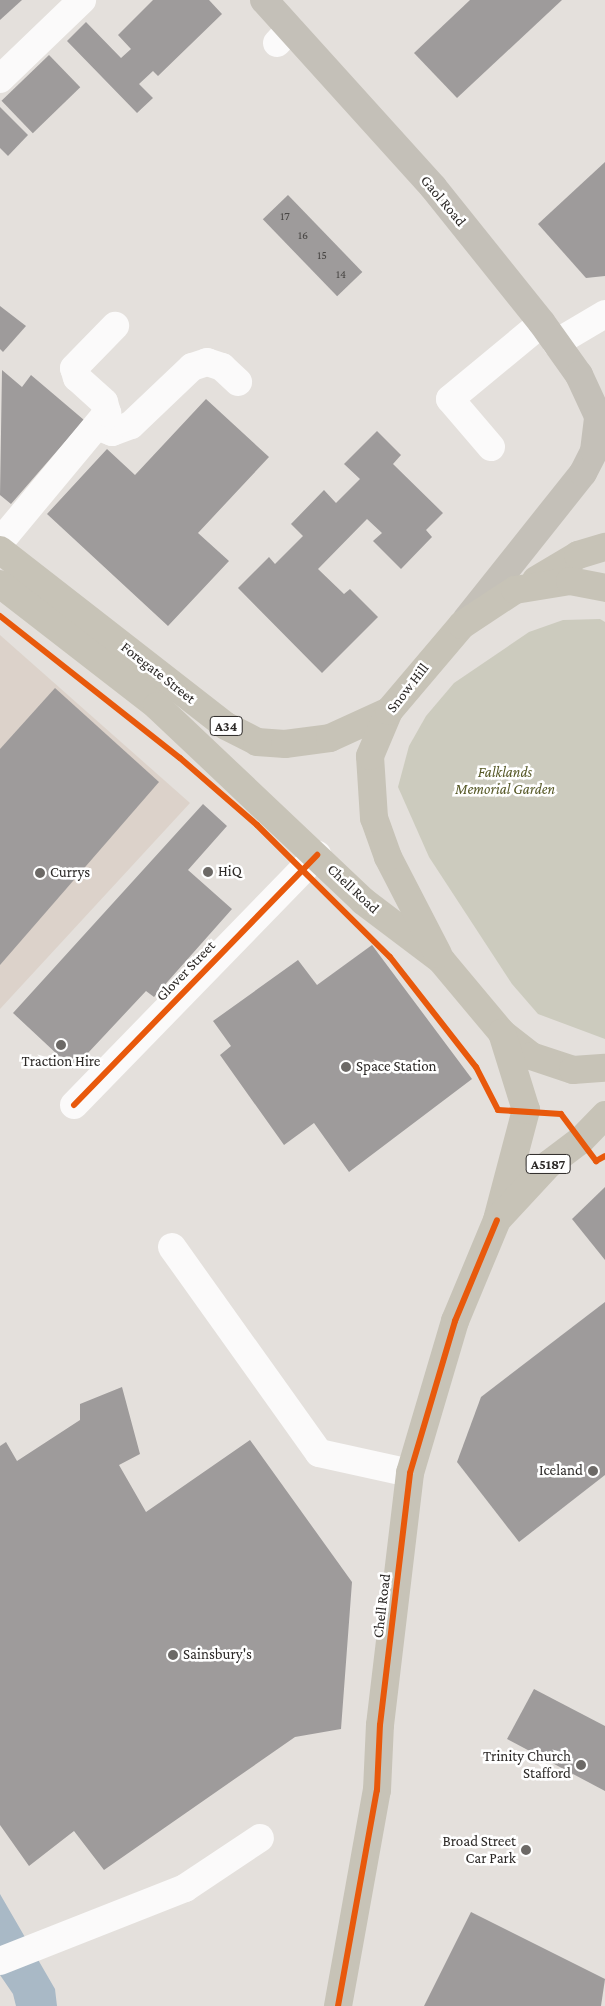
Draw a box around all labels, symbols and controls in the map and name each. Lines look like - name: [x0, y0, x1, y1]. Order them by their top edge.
- street label: Gaol Road: [416, 172, 470, 230]
- house number: 17: [280, 210, 290, 224]
- house number: 16: [298, 229, 308, 243]
- house number: 15: [317, 249, 327, 263]
- house number: 14: [336, 268, 346, 282]
- street label: Foregate Street: [117, 638, 199, 708]
- street label: Snow Hill: [383, 660, 433, 716]
- road number: A34: [208, 714, 244, 738]
- park label: Falklands Memorial Garden: [455, 763, 555, 798]
- street label: Chell Road: [323, 860, 383, 918]
- place label: HiQ: [218, 863, 242, 881]
- place label: Currys: [50, 864, 90, 882]
- marker: HiQ: [202, 866, 214, 878]
- marker: Currys: [34, 867, 46, 879]
- street label: Glover Street: [153, 937, 219, 1005]
- marker: Traction Hire: [55, 1039, 67, 1051]
- place label: Traction Hire: [22, 1053, 100, 1071]
- place label: Space Station: [356, 1058, 437, 1076]
- marker: Space Station: [340, 1061, 352, 1073]
- road number: A5187: [526, 1152, 570, 1176]
- place label: Iceland: [539, 1462, 583, 1480]
- marker: Iceland: [587, 1465, 599, 1477]
- street label: Chell Road: [369, 1573, 395, 1639]
- place label: Sainsbury's: [183, 1646, 252, 1664]
- marker: Sainsbury's: [167, 1649, 179, 1661]
- place label: Trinity Church Stafford: [483, 1747, 571, 1782]
- marker: Trinity Church Stafford: [575, 1759, 587, 1771]
- place label: Broad Street Car Park: [443, 1832, 516, 1867]
- marker: Broad Street Car Park: [520, 1844, 532, 1856]

